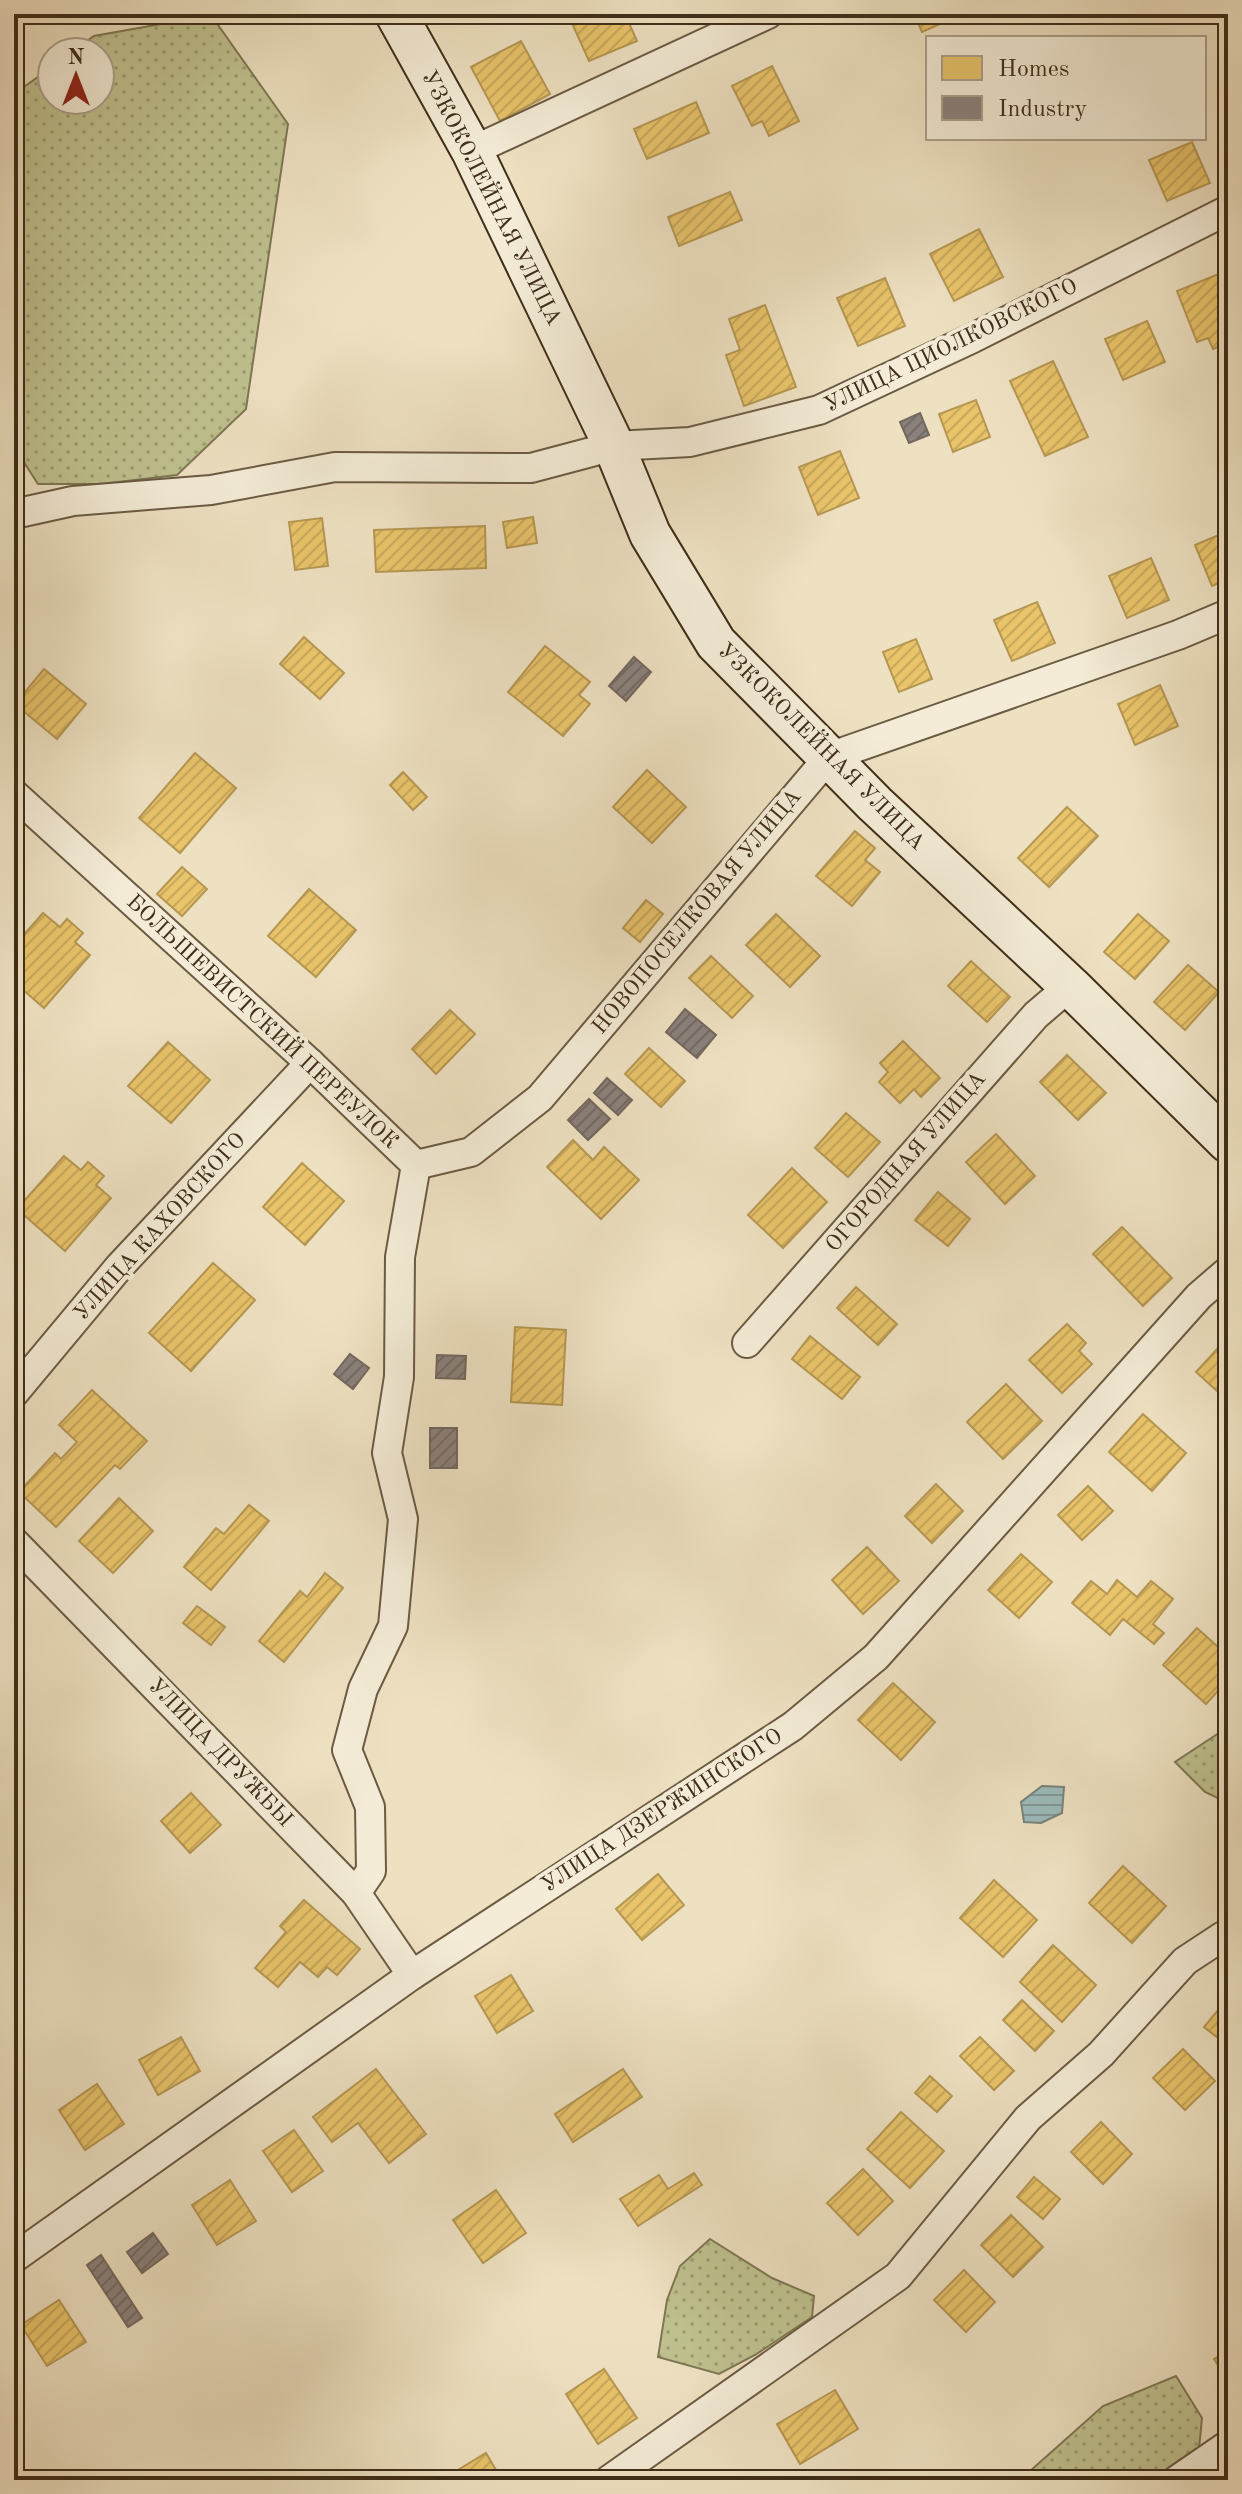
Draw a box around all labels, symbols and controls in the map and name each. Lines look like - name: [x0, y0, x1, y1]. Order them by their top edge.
- north arrow: [36, 36, 116, 116]
- legend: [926, 36, 1206, 140]
- text: N: [68, 47, 85, 69]
- text: Homes: [998, 58, 1069, 82]
- street label: УЗКОКОЛЕЙНАЯ УЛИЦА: [417, 65, 569, 329]
- text: Industry: [998, 98, 1087, 122]
- street label: УЛИЦА ЦИОЛКОВСКОГО: [821, 275, 1081, 417]
- street label: УЗКОКОЛЕЙНАЯ УЛИЦА: [713, 636, 932, 855]
- street label: НОВОПОСЕЛКОВАЯ УЛИЦА: [588, 785, 806, 1038]
- street label: БОЛЬШЕВИСТСКИЙ ПЕРЕУЛОК: [122, 888, 405, 1154]
- street label: ОГОРОДНАЯ УЛИЦА: [822, 1067, 990, 1256]
- street label: УЛИЦА КАХОВСКОГО: [70, 1129, 250, 1325]
- street label: УЛИЦА ДРУЖБЫ: [144, 1675, 296, 1831]
- street label: УЛИЦА ДЗЕРЖИНСКОГО: [538, 1725, 786, 1897]

